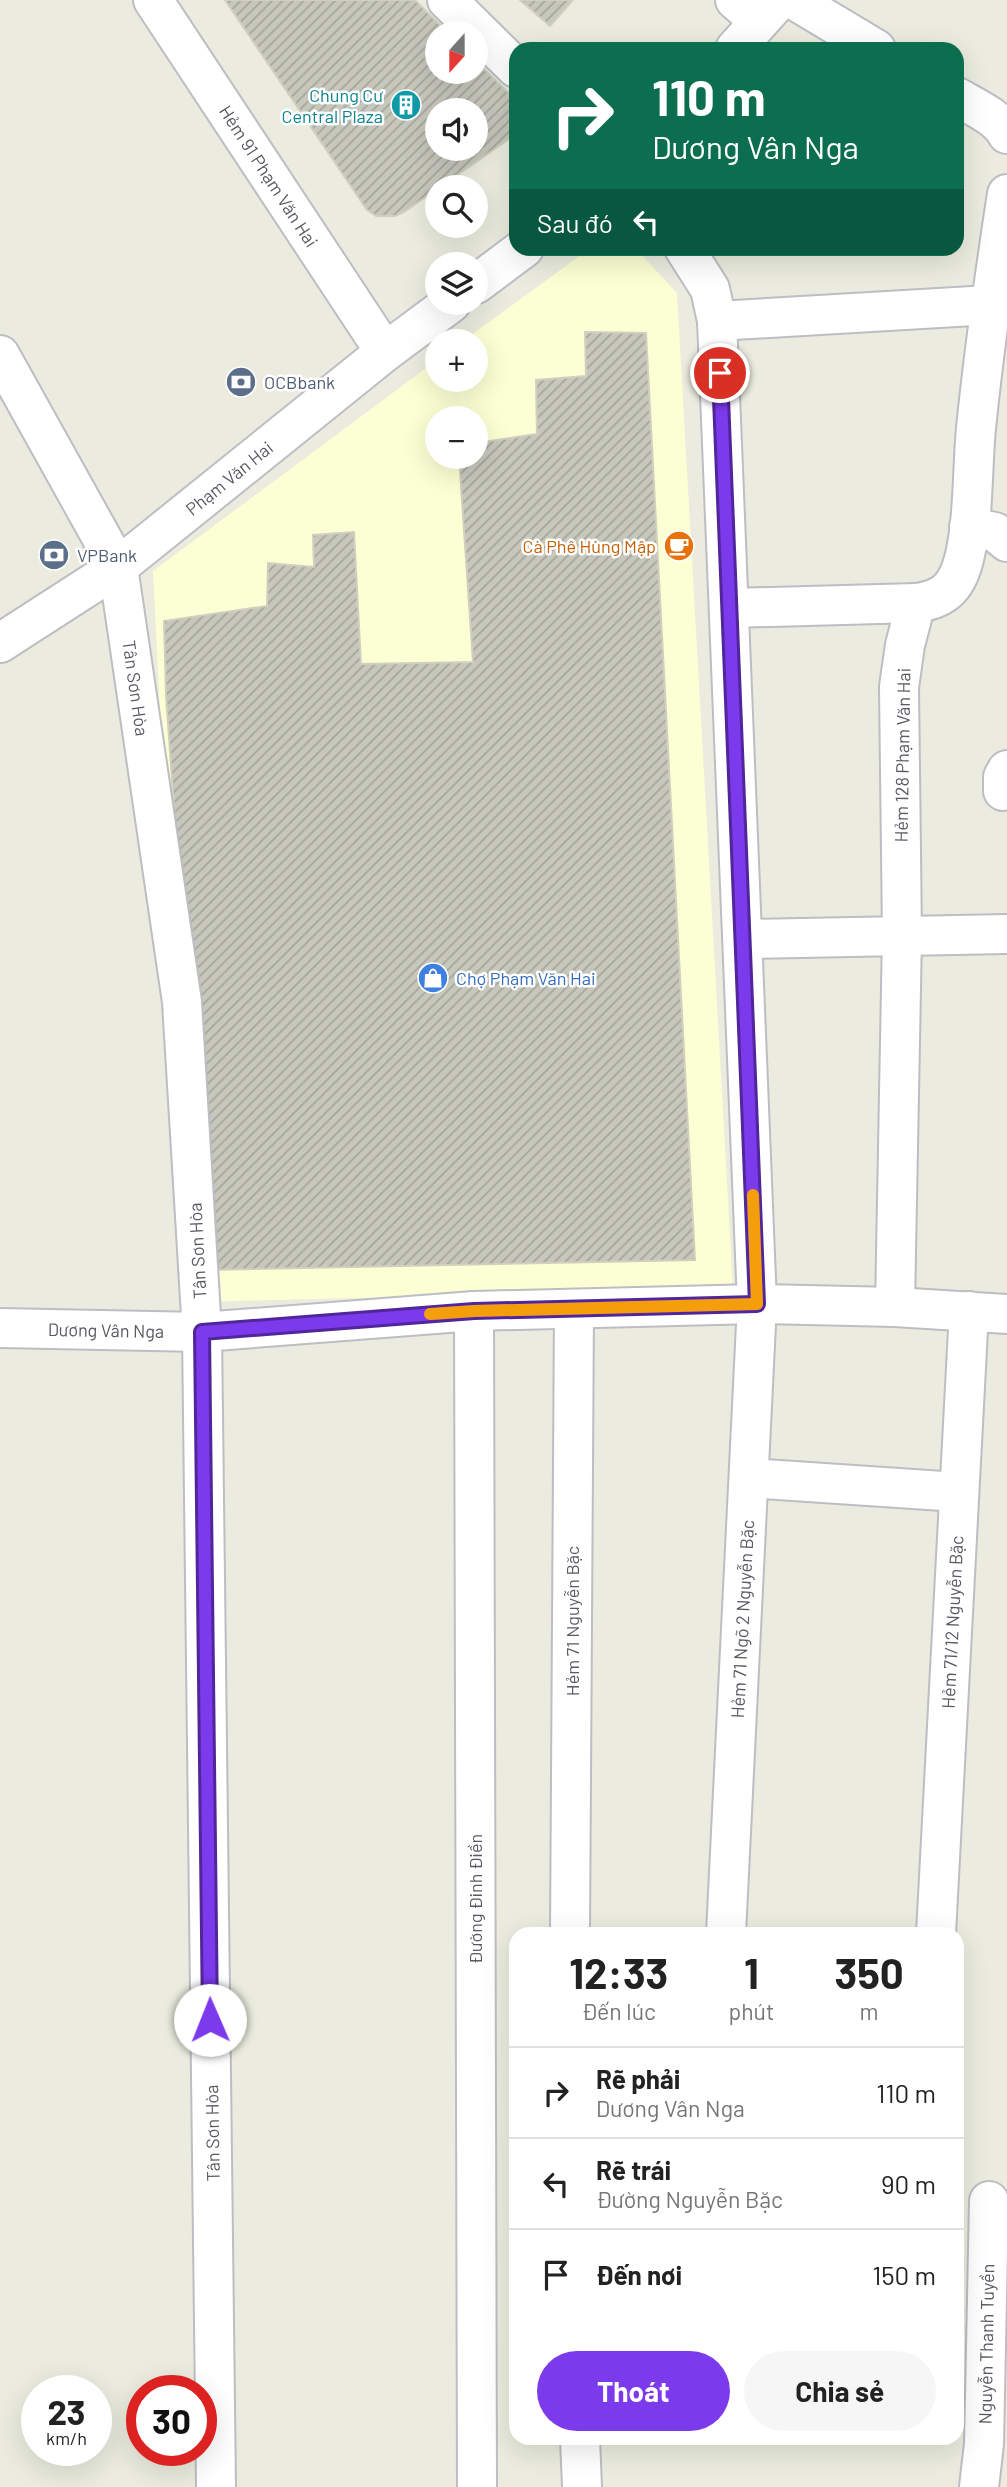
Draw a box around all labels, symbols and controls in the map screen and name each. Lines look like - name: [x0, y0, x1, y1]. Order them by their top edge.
- north arrow: [425, 21, 488, 84]
- map controls: [425, 21, 488, 469]
- text: 110 m: [652, 67, 766, 126]
- icon: right: [537, 70, 628, 161]
- place label: Chung Cư Central Plaza: [282, 84, 383, 127]
- building icon: Chung Cư Central Plaza: [389, 88, 423, 122]
- button: sound: [425, 98, 488, 161]
- street label: Hẻm 91 Phạm Văn Hai: [215, 101, 323, 251]
- text: Dương Vân Nga: [652, 127, 859, 165]
- button: search: [425, 175, 488, 238]
- icon: left: [627, 203, 665, 241]
- text: Sau đó: [537, 207, 613, 238]
- button: layers: [425, 252, 488, 315]
- button: +: [425, 329, 488, 392]
- pin: [690, 343, 750, 403]
- icon: arrive: [701, 354, 739, 392]
- bank icon: OCBbank: [224, 365, 258, 399]
- place label: OCBbank: [264, 371, 335, 393]
- button: −: [425, 406, 488, 469]
- street label: Phạm Văn Hai: [181, 436, 277, 520]
- cafe icon: Cà Phê Hùng Mập: [662, 529, 696, 563]
- place label: Cà Phê Hùng Mập: [523, 535, 656, 557]
- bank icon: VPBank: [37, 538, 71, 572]
- place label: VPBank: [77, 544, 137, 566]
- street label: Tân Sơn Hòa: [118, 639, 154, 737]
- street label: Hẻm 128 Phạm Văn Hai: [889, 668, 915, 842]
- shop icon: Chợ Phạm Văn Hai: [416, 961, 450, 995]
- place label: Chợ Phạm Văn Hai: [456, 967, 596, 989]
- street label: Tân Sơn Hòa: [183, 1202, 211, 1300]
- street label: Dương Vân Nga: [48, 1318, 164, 1342]
- street label: Hẻm 71 Ngõ 2 Nguyễn Bặc: [726, 1519, 758, 1719]
- street label: Hẻm 71/12 Nguyễn Bặc: [936, 1535, 968, 1709]
- street label: Hẻm 71 Nguyễn Bặc: [561, 1546, 583, 1696]
- street label: Đường Đinh Điền: [464, 1834, 486, 1964]
- text: 12:33: [569, 1947, 668, 1997]
- text: 1: [744, 1947, 759, 1997]
- text: 350: [835, 1947, 904, 1997]
- position arrow: [173, 1983, 247, 2057]
- text: Đến lúc: [581, 1997, 656, 2025]
- text: phút: [728, 1997, 774, 2025]
- text: m: [860, 1997, 879, 2025]
- text: Rẽ phải: [596, 2063, 680, 2094]
- icon: right: [537, 2074, 575, 2112]
- text: 110 m: [876, 2077, 936, 2108]
- street label: Tân Sơn Hòa: [200, 2085, 224, 2181]
- text: Dương Vân Nga: [596, 2094, 745, 2122]
- text: Rẽ trái: [596, 2154, 671, 2185]
- icon: left: [537, 2165, 575, 2203]
- text: 90 m: [881, 2168, 936, 2199]
- text: Đường Nguyễn Bặc: [596, 2185, 783, 2213]
- icon: arrive: [537, 2256, 575, 2294]
- text: Đến nơi: [596, 2259, 682, 2290]
- text: 150 m: [872, 2259, 936, 2290]
- street label: Nguyễn Thanh Tuyền: [974, 2263, 998, 2425]
- button: Thoát: [537, 2351, 730, 2431]
- button: Chia sẻ: [744, 2351, 936, 2431]
- speed limit sign: 30: [126, 2375, 217, 2466]
- text: 23: [47, 2390, 86, 2432]
- text: km/h: [46, 2427, 87, 2449]

